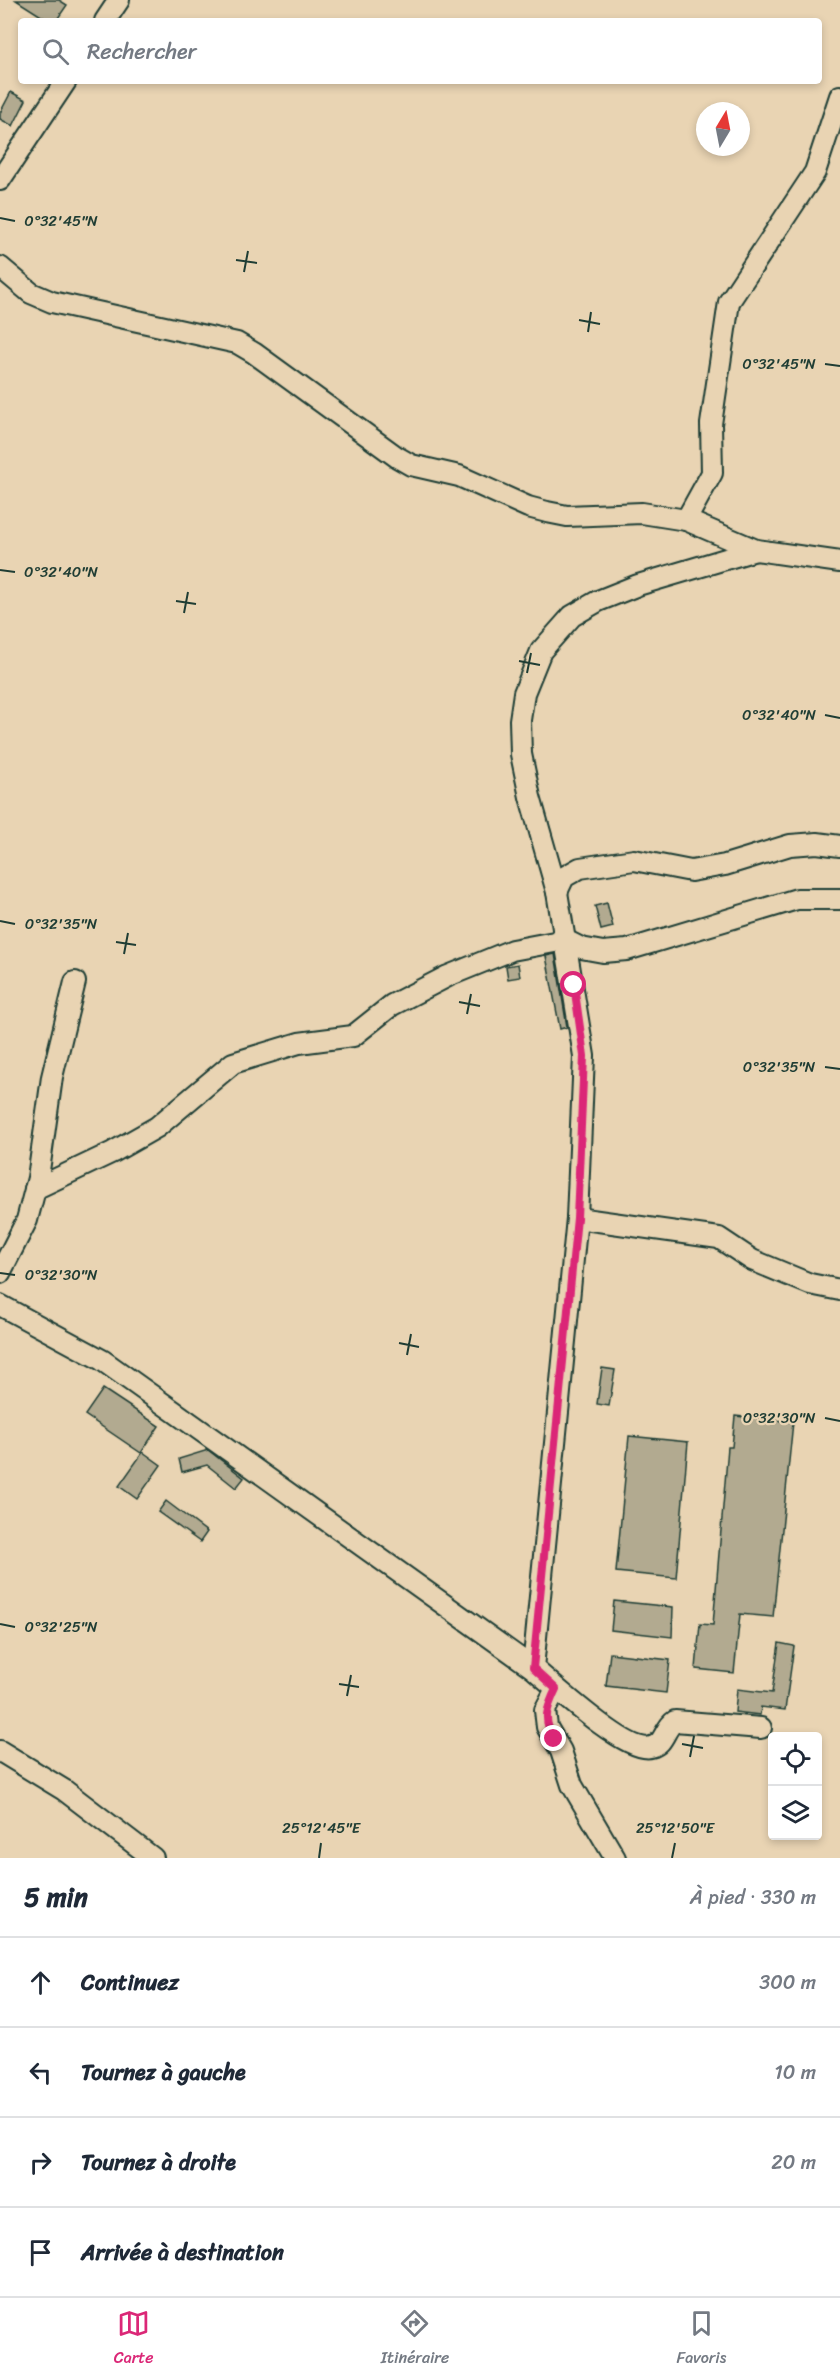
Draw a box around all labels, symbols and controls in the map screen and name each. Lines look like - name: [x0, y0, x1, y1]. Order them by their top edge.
- search box: [18, 18, 822, 84]
- text: Rechercher: [87, 32, 197, 71]
- icon: search: [39, 35, 72, 68]
- north arrow: [696, 102, 750, 156]
- text: 0°32'45"N: [24, 208, 98, 234]
- text: 0°32'45"N: [742, 351, 816, 377]
- text: 0°32'40"N: [24, 559, 99, 585]
- text: 0°32'40"N: [742, 702, 817, 728]
- text: 0°32'35"N: [25, 911, 98, 937]
- route start: [560, 971, 586, 997]
- text: 0°32'35"N: [743, 1054, 816, 1080]
- text: 0°32'30"N: [25, 1262, 98, 1288]
- text: 0°32'30"N: [743, 1405, 816, 1431]
- text: 0°32'25"N: [25, 1614, 98, 1640]
- route end: [540, 1725, 566, 1751]
- map controls: [768, 1732, 822, 1840]
- button: locate: [768, 1732, 822, 1786]
- button: layers: [768, 1786, 822, 1840]
- text: 25°12'45"E: [282, 1815, 362, 1841]
- text: 25°12'50"E: [636, 1815, 716, 1841]
- text: 5 min: [24, 1874, 88, 1920]
- text: À pied · 330 m: [690, 1880, 816, 1915]
- text: Continuez: [81, 1963, 179, 2002]
- text: 300 m: [759, 1965, 816, 2000]
- icon: ahead: [24, 1966, 57, 1999]
- text: Tournez à gauche: [81, 2053, 246, 2092]
- text: 10 m: [774, 2055, 816, 2090]
- icon: left: [24, 2056, 57, 2089]
- text: Tournez à droite: [81, 2143, 236, 2182]
- text: 20 m: [771, 2145, 816, 2180]
- icon: right: [24, 2146, 57, 2179]
- text: Arrivée à destination: [81, 2233, 284, 2272]
- icon: arrive: [24, 2236, 57, 2269]
- tab: Carte: [114, 2307, 153, 2372]
- tab: Itinéraire: [381, 2307, 449, 2372]
- tab: Favoris: [676, 2307, 726, 2372]

